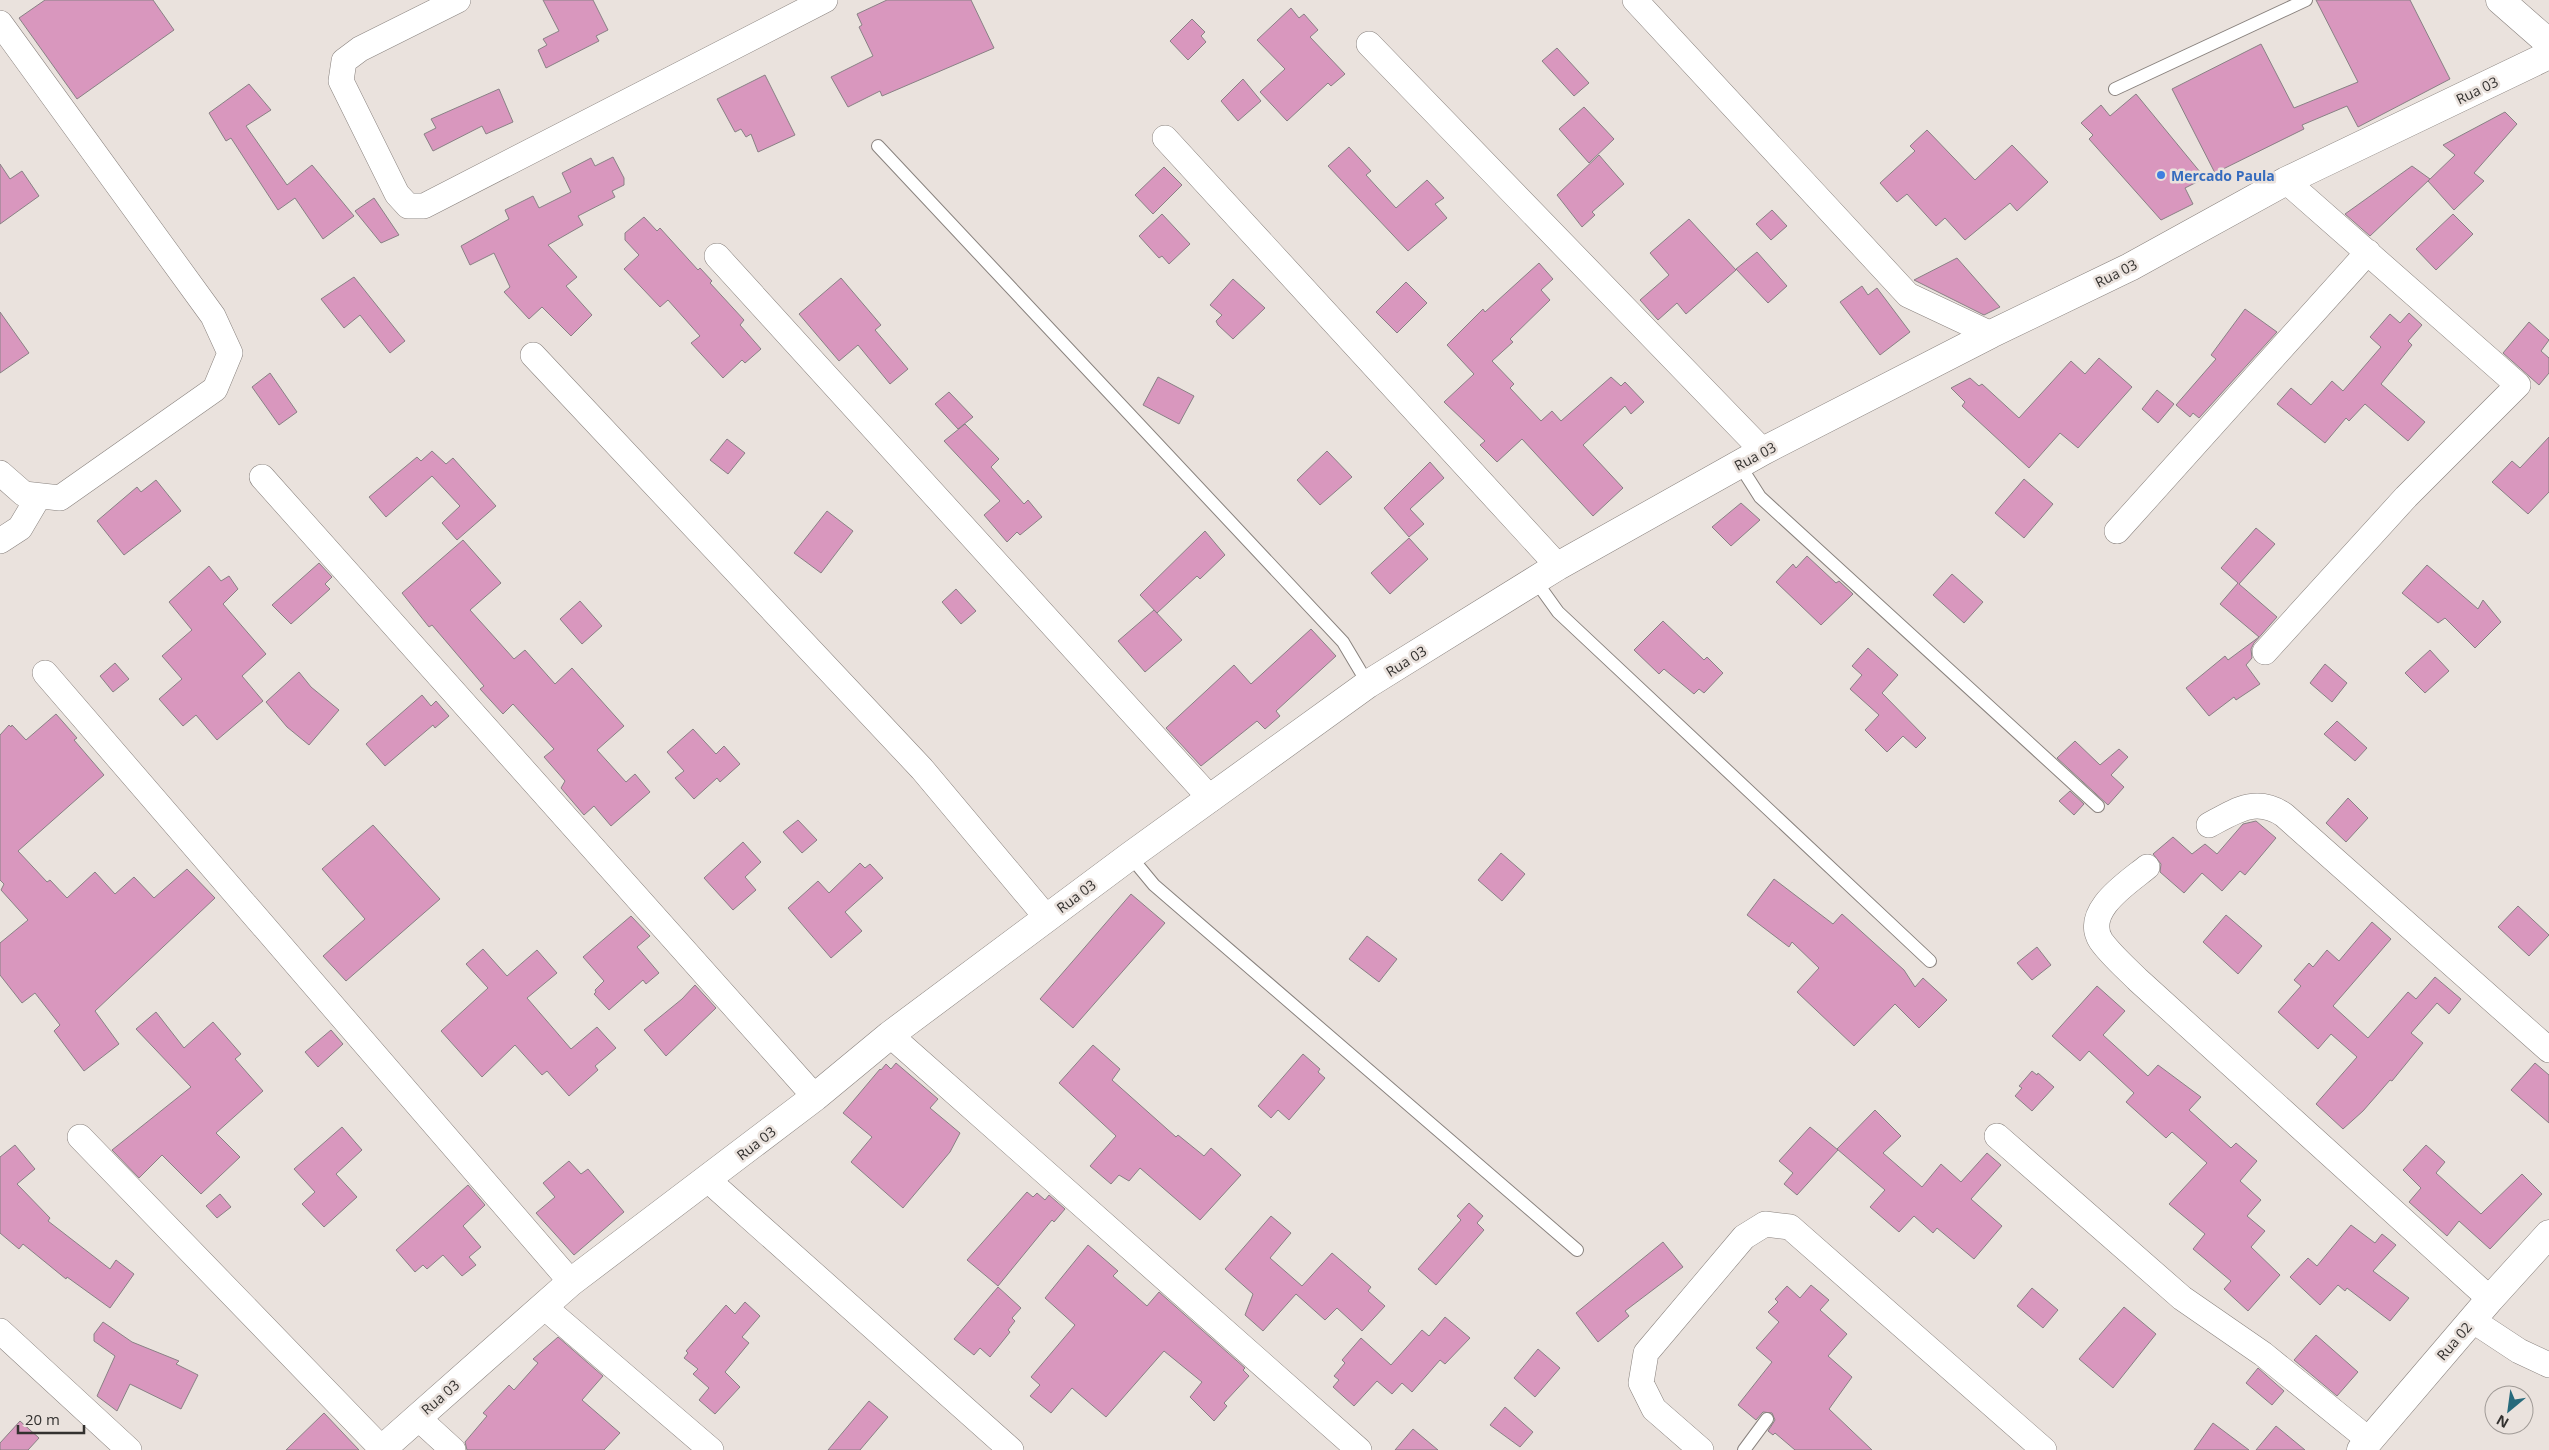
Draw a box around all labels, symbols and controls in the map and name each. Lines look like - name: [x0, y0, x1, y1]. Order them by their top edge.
- street label: Rua 03: [2453, 72, 2501, 108]
- place label: Mercado Paula: [2171, 166, 2275, 185]
- marker: Mercado Paula: [2155, 169, 2167, 181]
- street label: Rua 03: [2092, 254, 2140, 292]
- street label: Rua 03: [1731, 437, 1779, 475]
- street label: Rua 03: [1382, 641, 1430, 681]
- street label: Rua 03: [1052, 875, 1100, 917]
- street label: Rua 03: [733, 1122, 779, 1164]
- street label: Rua 02: [2432, 1318, 2476, 1364]
- street label: Rua 03: [417, 1375, 463, 1419]
- north arrow: [2484, 1385, 2534, 1435]
- scale bar: [18, 1402, 84, 1434]
- text: 20 m: [25, 1409, 60, 1429]
- text: N: [2493, 1411, 2512, 1433]

